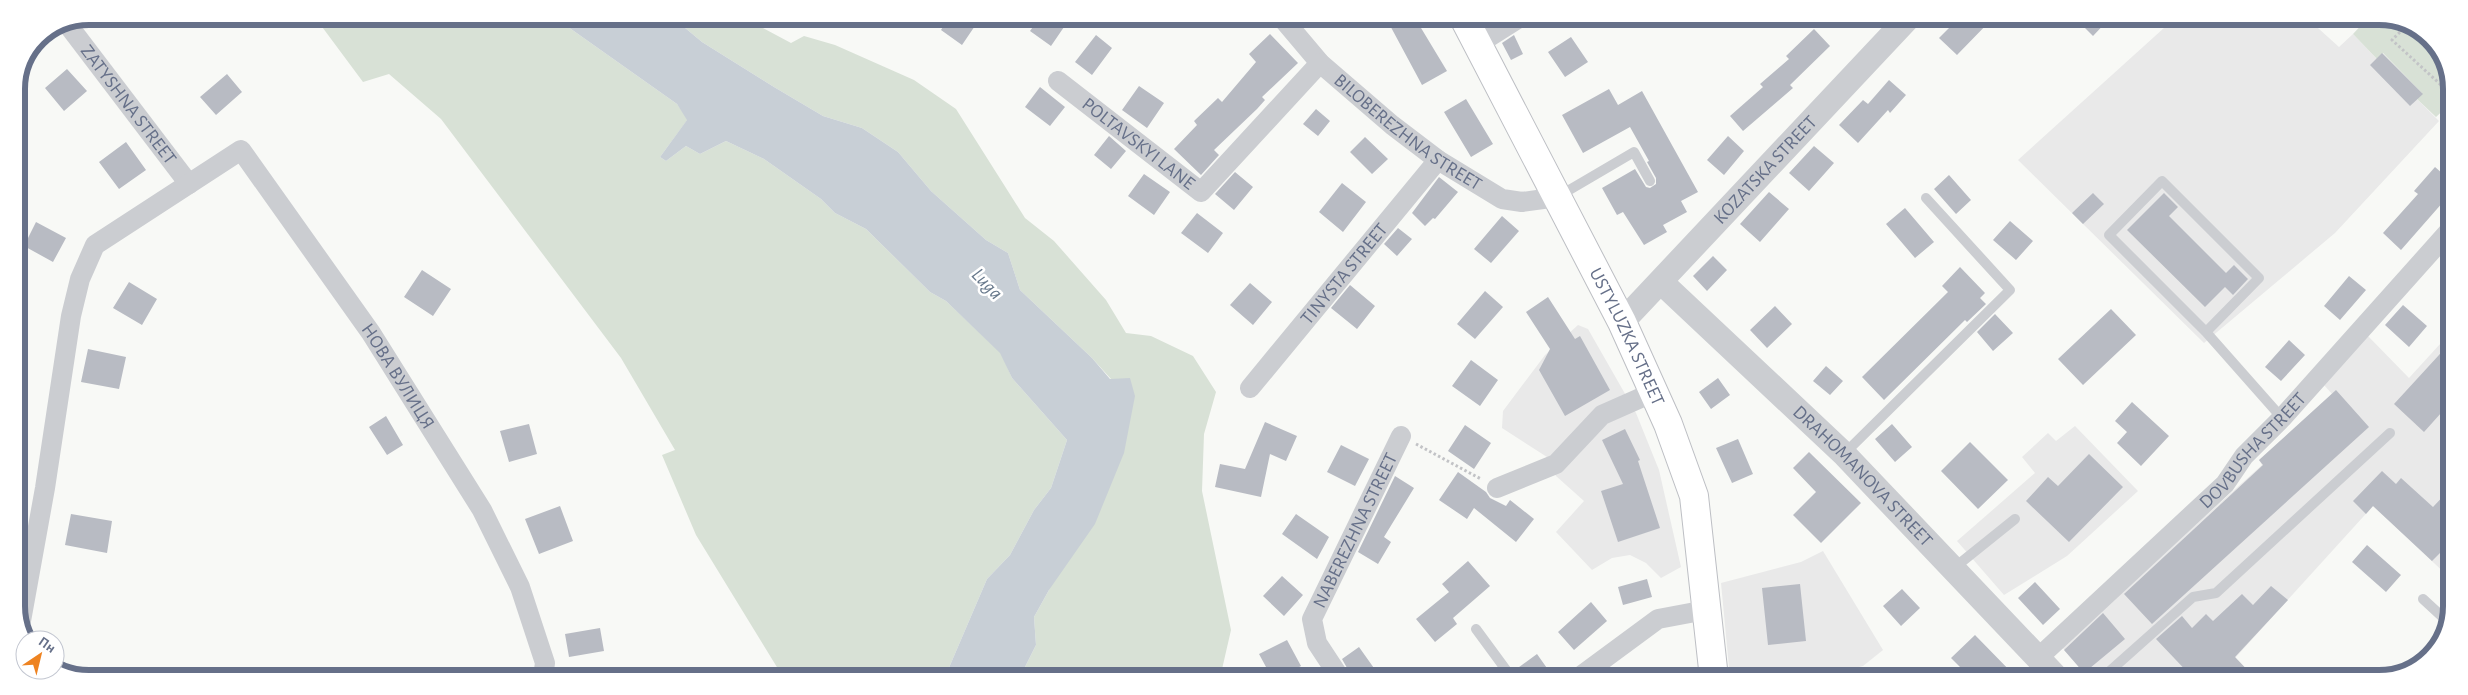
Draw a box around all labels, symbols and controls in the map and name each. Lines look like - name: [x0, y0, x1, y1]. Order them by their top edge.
- street label: ZATYSHNA STREET: [77, 41, 180, 168]
- street label: BILOBEREZHNA STREET: [1331, 70, 1485, 194]
- street label: POLTAVSKYI LANE: [1079, 94, 1198, 193]
- street label: KOZATSKA STREET: [1710, 112, 1820, 228]
- street label: TINYSTA STREET: [1297, 220, 1391, 328]
- water label: Luga: [968, 264, 1006, 304]
- street label: USTYLUZKA STREET: [1586, 264, 1668, 409]
- street label: НОВА ВУЛИЦЯ: [358, 320, 438, 432]
- street label: DOVBUSHA STREET: [2196, 389, 2309, 512]
- street label: DRAHOMANOVA STREET: [1789, 402, 1936, 550]
- street label: NABEREZHNA STREET: [1310, 450, 1401, 611]
- north arrow: [15, 630, 65, 680]
- text: Пн: [36, 635, 58, 656]

